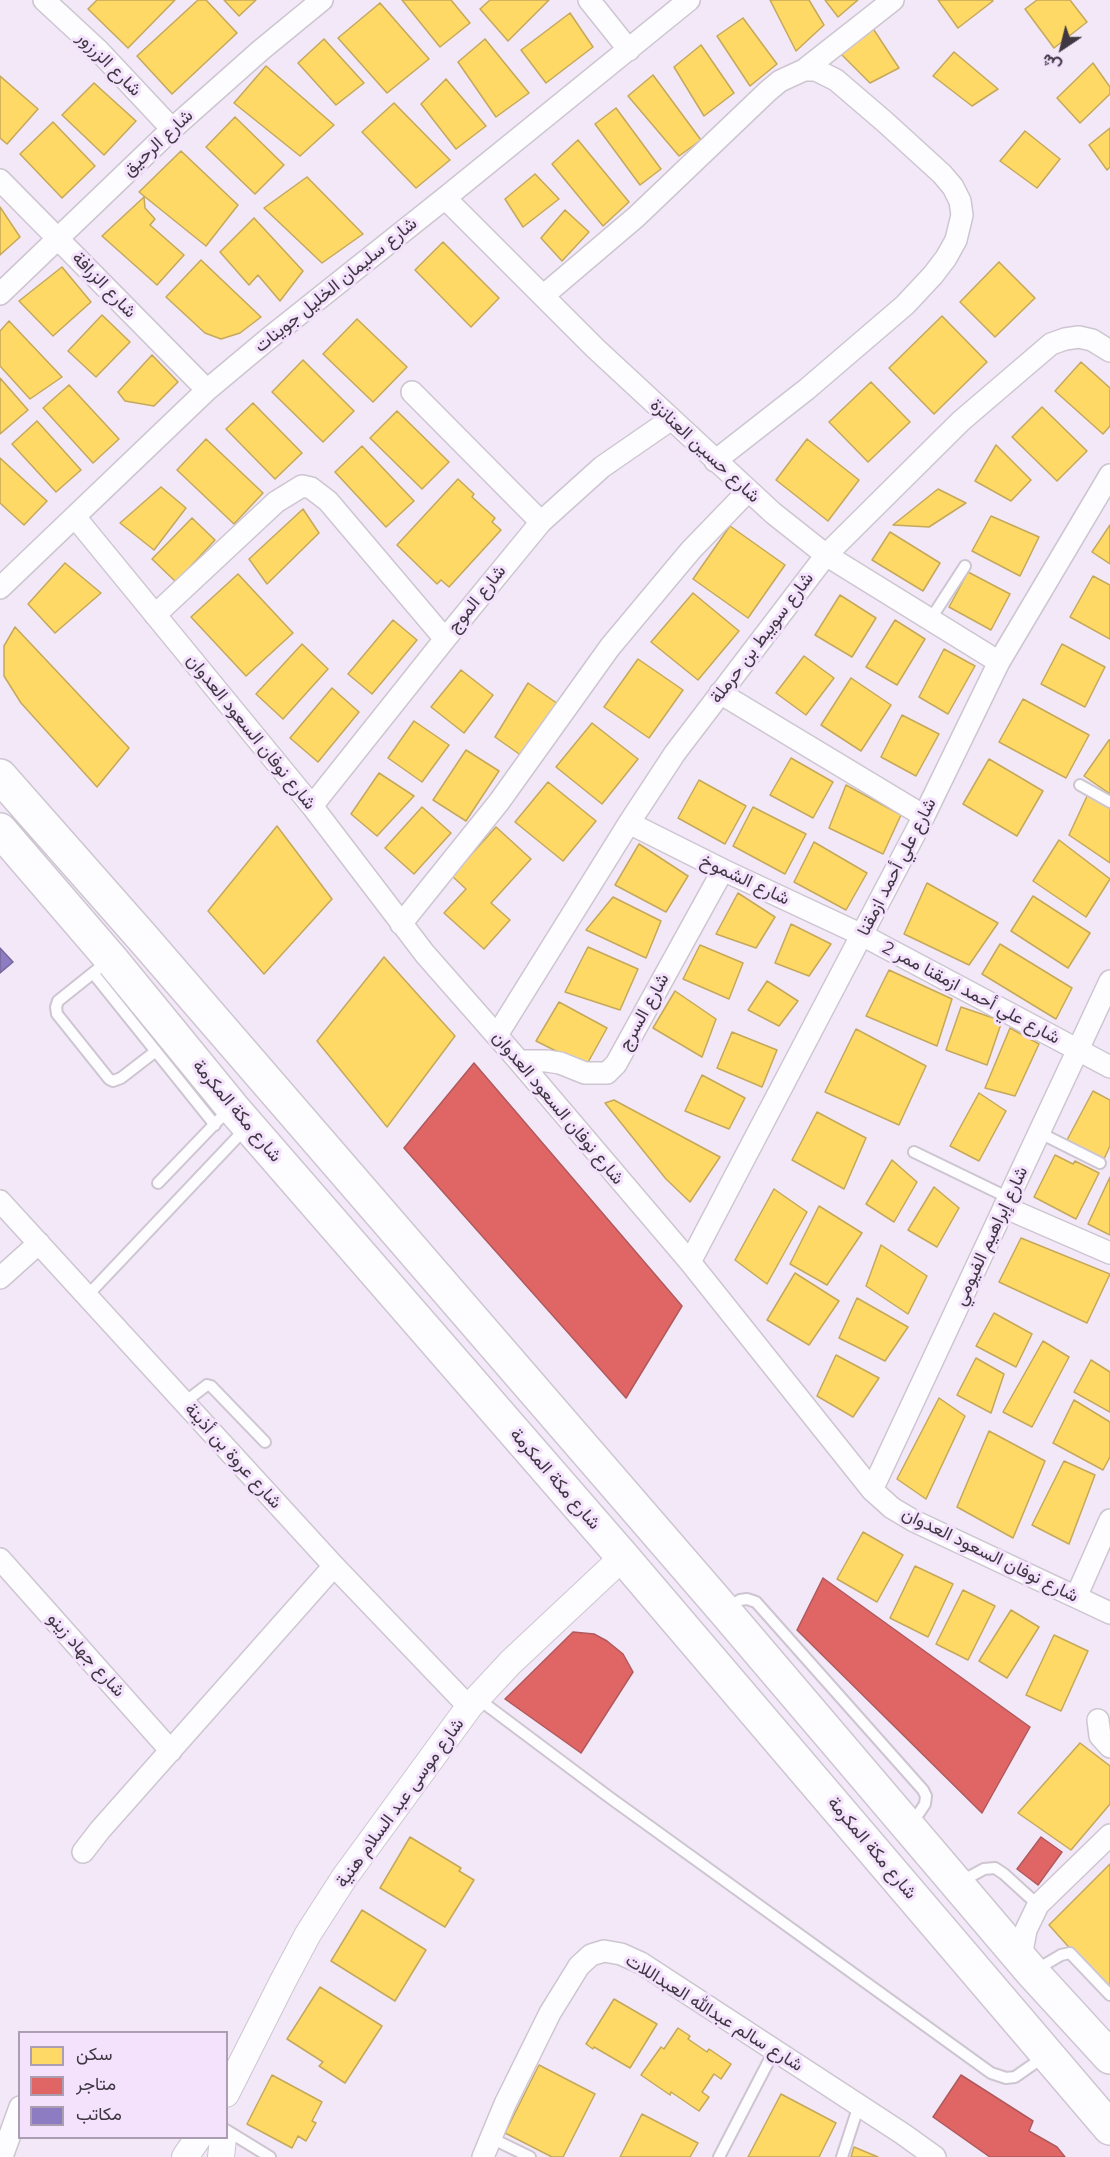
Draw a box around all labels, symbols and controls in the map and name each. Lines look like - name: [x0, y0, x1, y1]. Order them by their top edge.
- north arrow: [1032, 18, 1092, 78]
- street label: شارع الزرزور: [72, 27, 146, 101]
- text: ش: [1038, 50, 1065, 76]
- street label: شارع الرحيق: [118, 105, 198, 181]
- street label: شارع سليمان الخليل جوينات: [250, 213, 422, 357]
- street label: شارع الزرافة: [67, 247, 141, 323]
- street label: شارع حسين العنانزة: [646, 395, 764, 507]
- street label: شارع الموج: [443, 561, 511, 637]
- street label: شارع سويبط بن حرملة: [706, 568, 818, 708]
- street label: شارع نوفان السعود العدوان: [182, 650, 320, 814]
- street label: شارع علي أحمد ازمقنا: [853, 795, 941, 939]
- street label: شارع الشموخ: [697, 850, 793, 910]
- street label: شارع علي أحمد ازمقنا ممر 2: [878, 937, 1064, 1049]
- street label: شارع السرج: [614, 970, 674, 1054]
- street label: شارع نوفان السعود العدوان: [487, 1027, 629, 1189]
- street label: شارع مكة المكرمة: [188, 1055, 286, 1167]
- street label: شارع إبراهيم الفيومي: [949, 1163, 1033, 1309]
- street label: شارع عروة بن أذينة: [180, 1399, 286, 1513]
- street label: شارع مكة المكرمة: [505, 1424, 605, 1534]
- street label: شارع نوفان السعود العدوان: [898, 1503, 1082, 1607]
- street label: شارع جهاد زينو: [43, 1608, 129, 1702]
- street label: شارع موسى عبد السلام هنية: [331, 1714, 469, 1892]
- street label: شارع مكة المكرمة: [823, 1792, 921, 1904]
- street label: شارع سالم عبدالله العبداللات: [621, 1949, 807, 2077]
- legend: [18, 2031, 228, 2139]
- text: سكن: [76, 2043, 112, 2065]
- text: متاجر: [76, 2073, 116, 2095]
- text: مكاتب: [76, 2103, 122, 2125]

